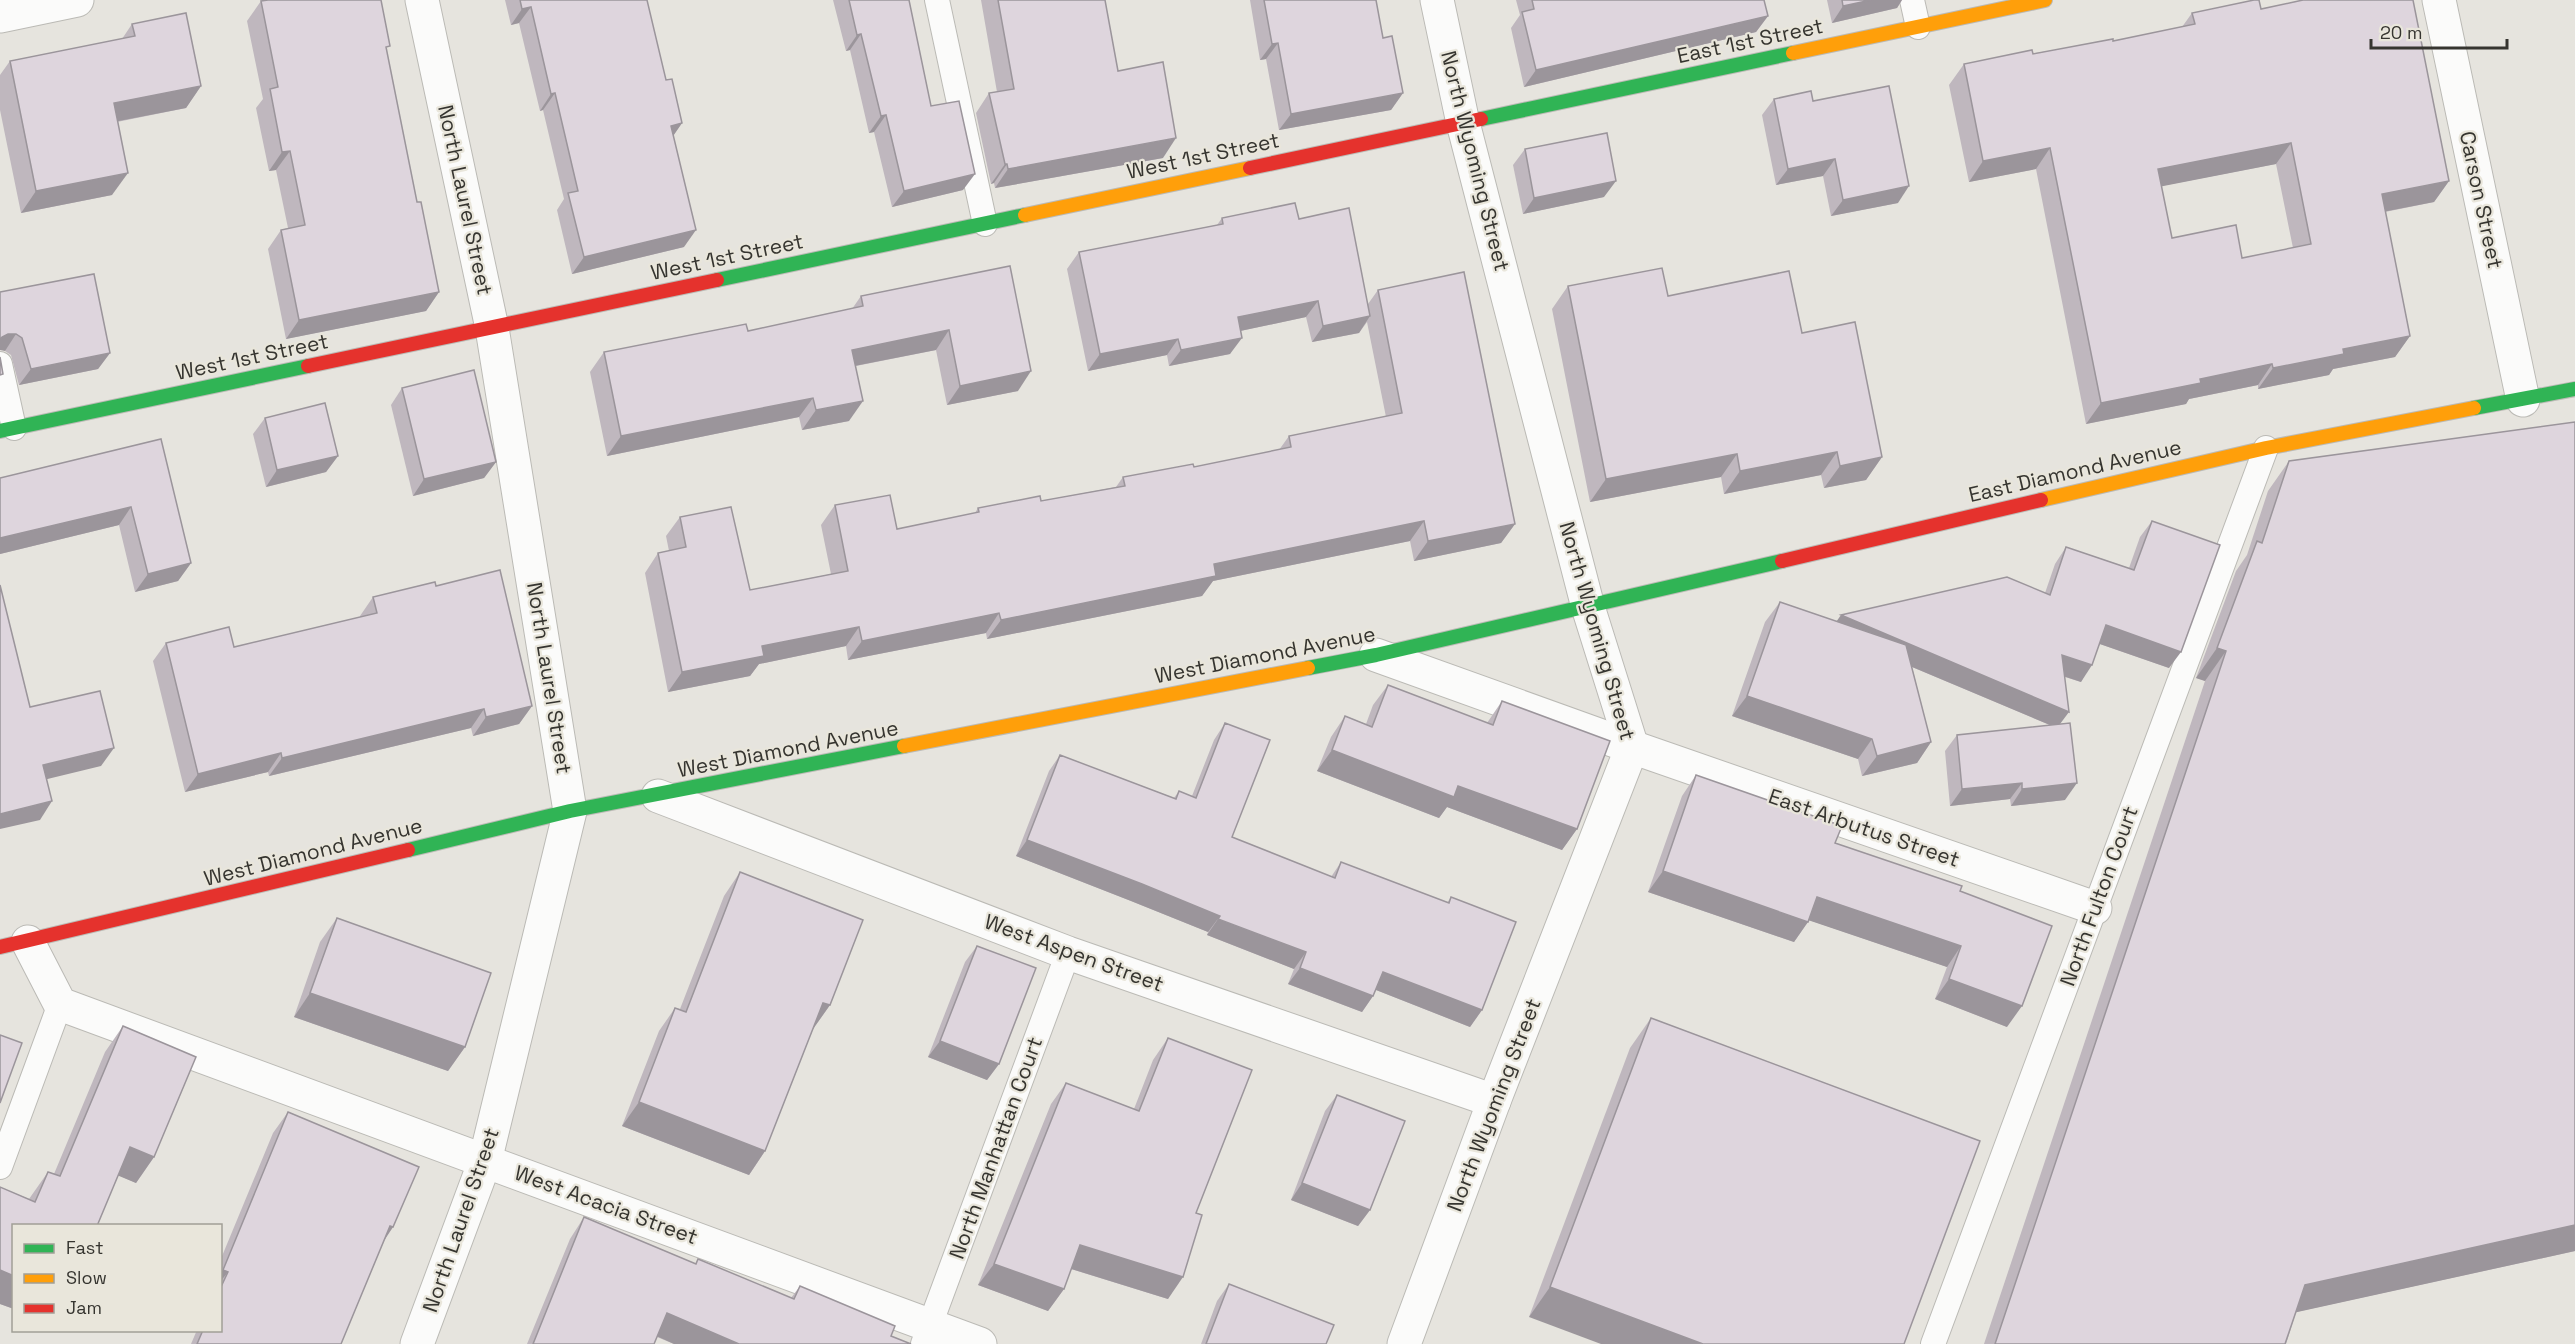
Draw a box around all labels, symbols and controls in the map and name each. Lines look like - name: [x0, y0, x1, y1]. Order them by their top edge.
- street label: East 1st Street: [1674, 12, 1825, 69]
- scale bar: [2371, 12, 2508, 50]
- text: 20 m: [2380, 21, 2423, 44]
- street label: North Wyoming Street: [1435, 48, 1516, 274]
- street label: North Laurel Street: [432, 102, 499, 297]
- street label: West 1st Street: [1124, 126, 1282, 185]
- street label: Carson Street: [2454, 129, 2509, 271]
- street label: West 1st Street: [648, 227, 806, 286]
- street label: West 1st Street: [173, 327, 331, 386]
- street label: East Diamond Avenue: [1966, 433, 2184, 508]
- street label: North Wyoming Street: [1553, 519, 1642, 743]
- street label: North Laurel Street: [521, 580, 578, 776]
- street label: West Diamond Avenue: [1152, 620, 1378, 689]
- street label: West Diamond Avenue: [675, 714, 901, 783]
- street label: East Arbutus Street: [1765, 782, 1963, 873]
- street label: North Fulton Court: [2053, 802, 2144, 989]
- street label: West Diamond Avenue: [201, 811, 425, 892]
- street label: West Aspen Street: [981, 908, 1168, 998]
- street label: North Wyoming Street: [1440, 995, 1547, 1215]
- street label: North Manhattan Court: [943, 1033, 1048, 1263]
- street label: North Laurel Street: [416, 1124, 505, 1316]
- street label: West Acacia Street: [511, 1159, 701, 1250]
- legend: [12, 1224, 222, 1332]
- text: Fast: [66, 1236, 103, 1259]
- text: Slow: [66, 1266, 107, 1289]
- text: Jam: [66, 1296, 102, 1319]

